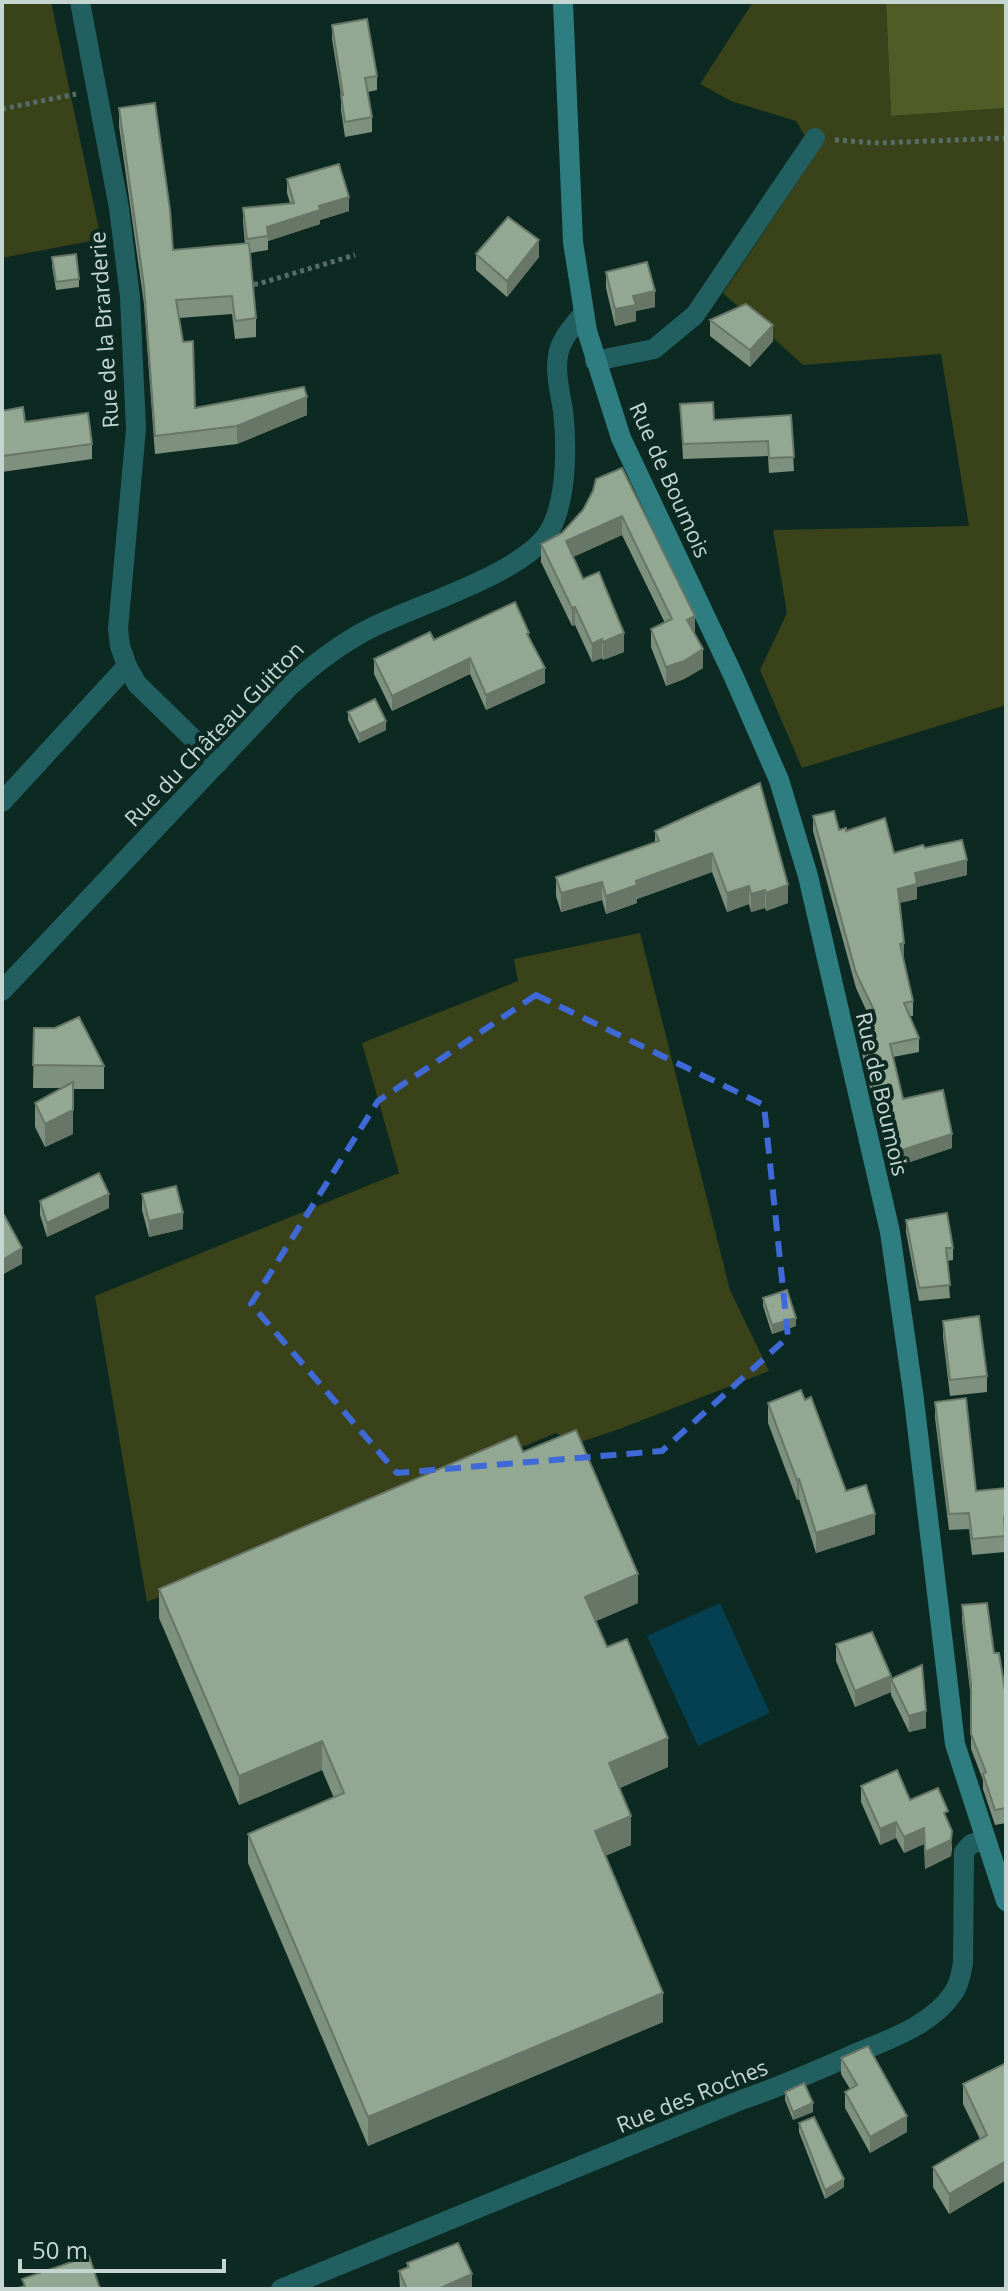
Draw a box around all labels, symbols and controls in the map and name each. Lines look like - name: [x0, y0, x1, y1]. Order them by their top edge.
- street label: Rue de la Brarderie: [81, 231, 125, 430]
- street label: Rue de Boumois: [623, 397, 719, 562]
- street label: Rue du Château Guitton: [117, 634, 310, 832]
- street label: Rue de Boumois: [850, 1009, 916, 1179]
- street label: Rue des Roches: [611, 2051, 772, 2139]
- scale bar: [20, 2223, 224, 2273]
- text: 50 m: [32, 2233, 88, 2266]

